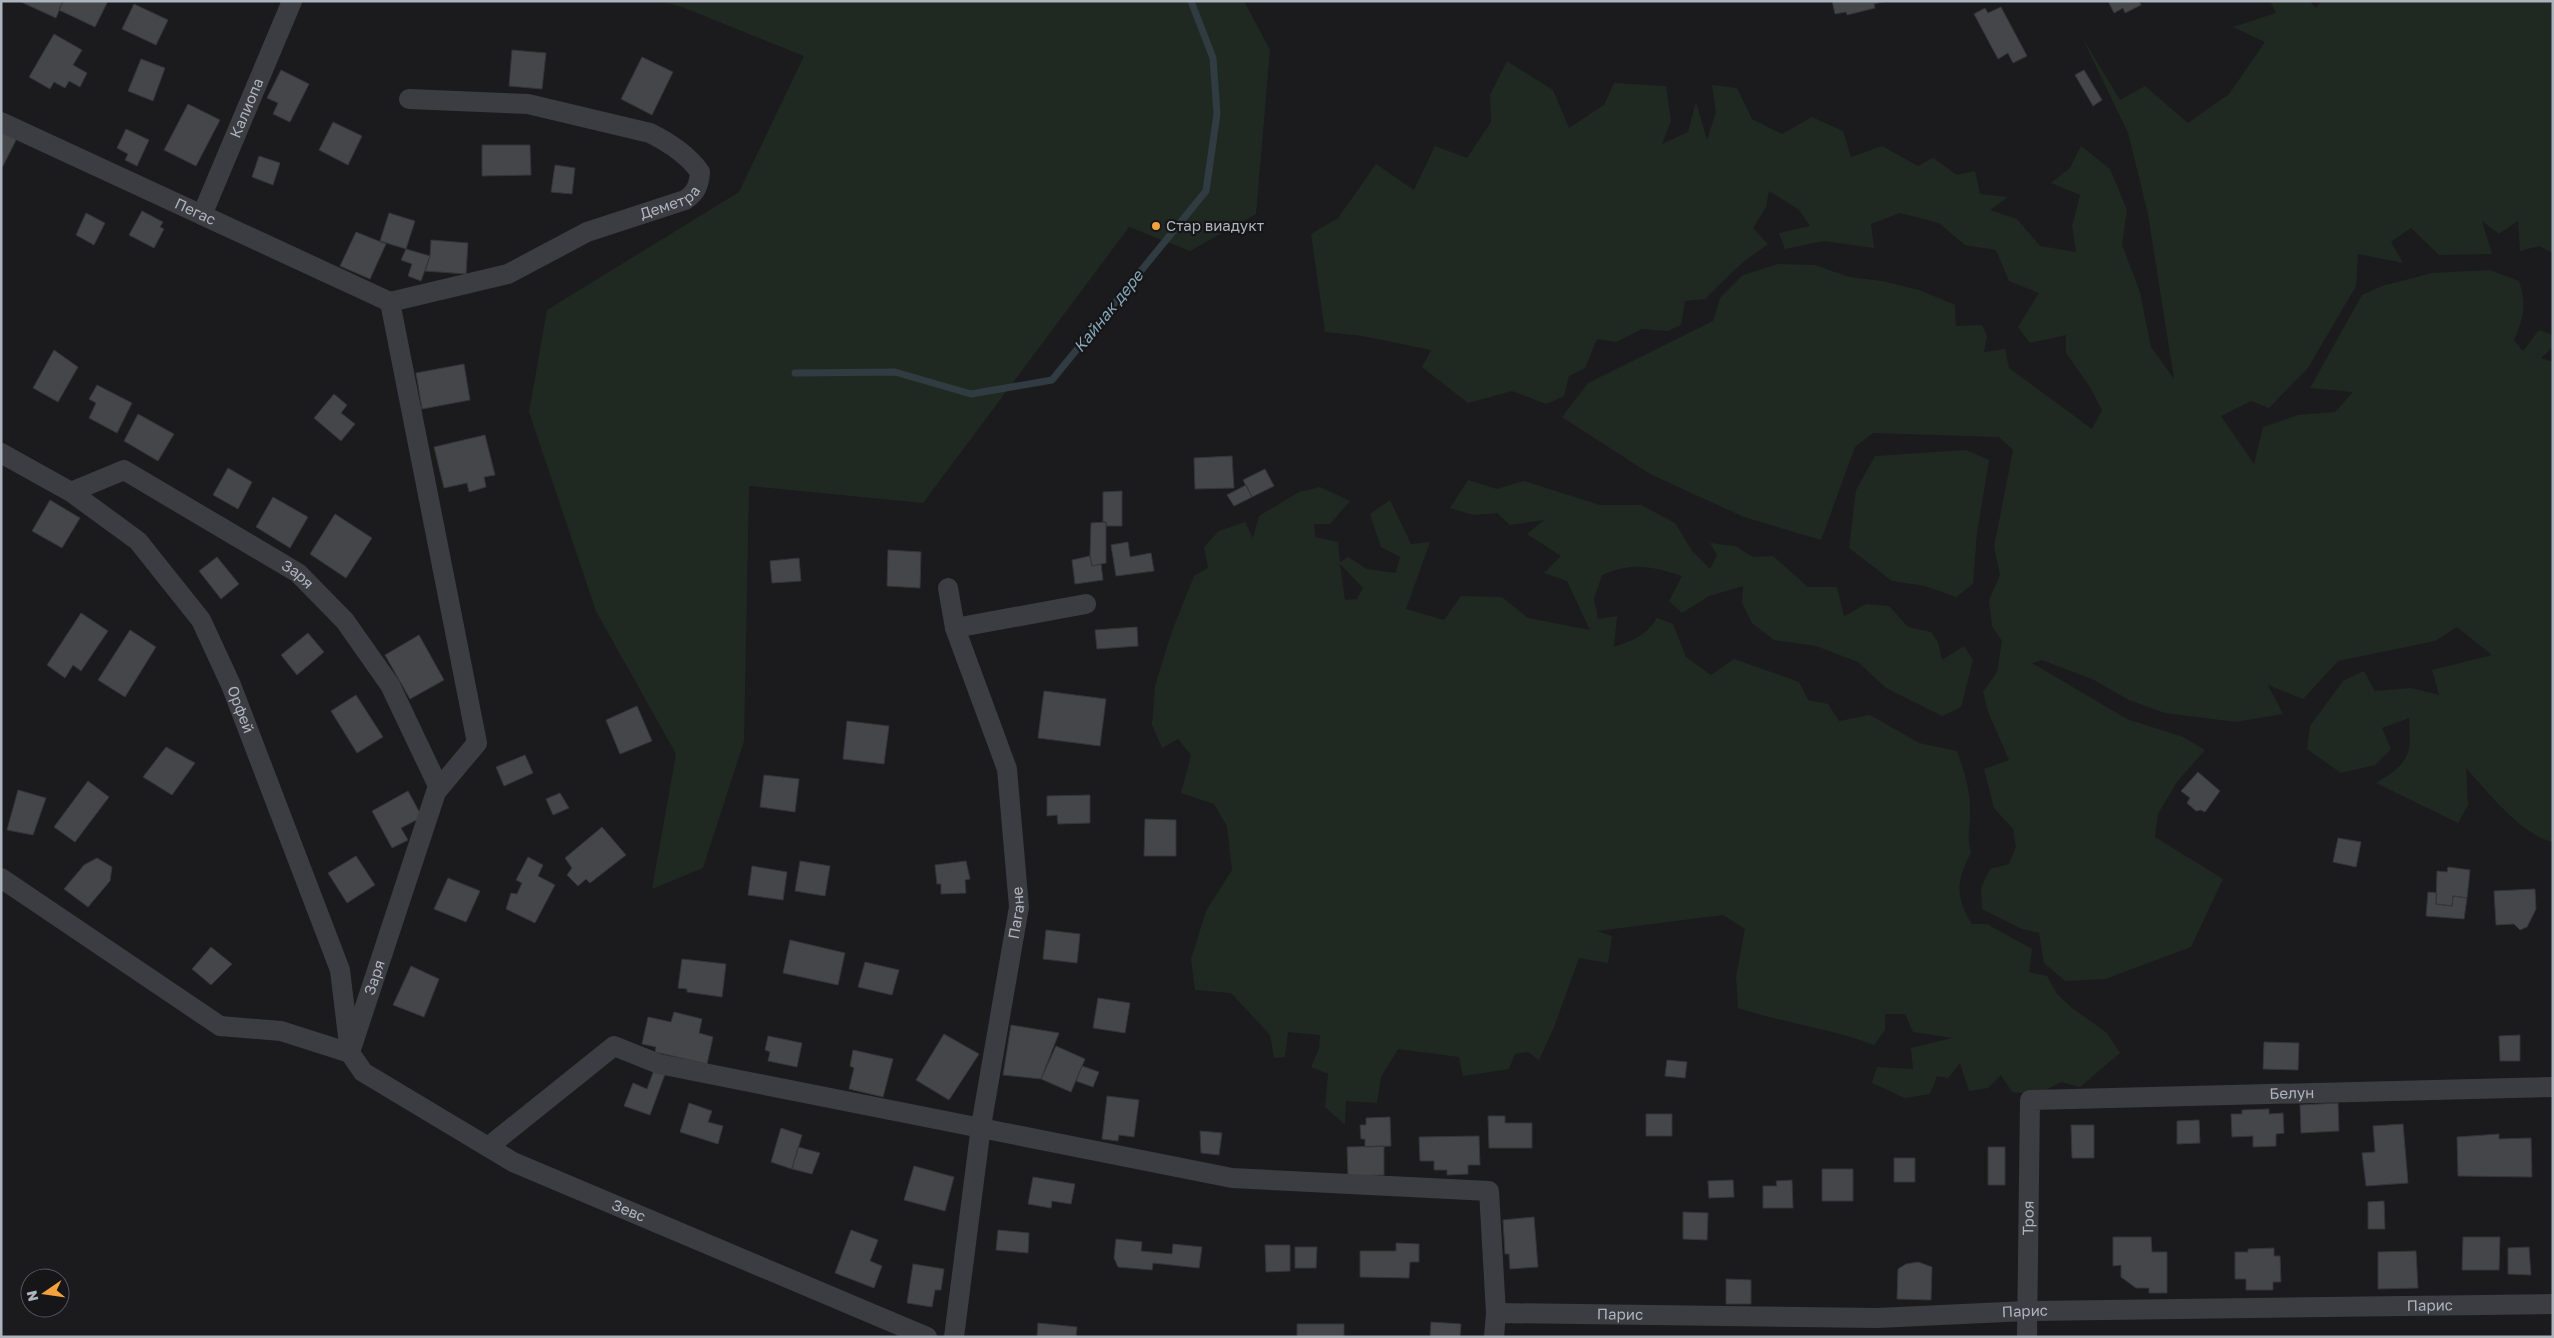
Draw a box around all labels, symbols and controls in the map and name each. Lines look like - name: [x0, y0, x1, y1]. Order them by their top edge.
- street label: Калиопа: [225, 75, 267, 140]
- street label: Деметра: [637, 182, 703, 222]
- street label: Пегас: [172, 194, 219, 228]
- place label: Стар виадукт: [1166, 216, 1265, 234]
- marker: Стар виадукт: [1150, 220, 1162, 232]
- water label: Кайнак дере: [1069, 265, 1148, 356]
- street label: Заря: [279, 555, 318, 592]
- street label: Орфей: [224, 683, 259, 735]
- street label: Пагане: [1004, 886, 1027, 940]
- street label: Заря: [359, 957, 388, 997]
- street label: Белун: [2269, 1083, 2315, 1102]
- street label: Зевс: [609, 1195, 649, 1225]
- street label: Троя: [2018, 1201, 2037, 1235]
- north arrow: [20, 1268, 70, 1318]
- text: N: [22, 1289, 41, 1303]
- street label: Парис: [2406, 1295, 2453, 1314]
- street label: Парис: [2001, 1301, 2048, 1320]
- street label: Парис: [1597, 1304, 1643, 1323]

